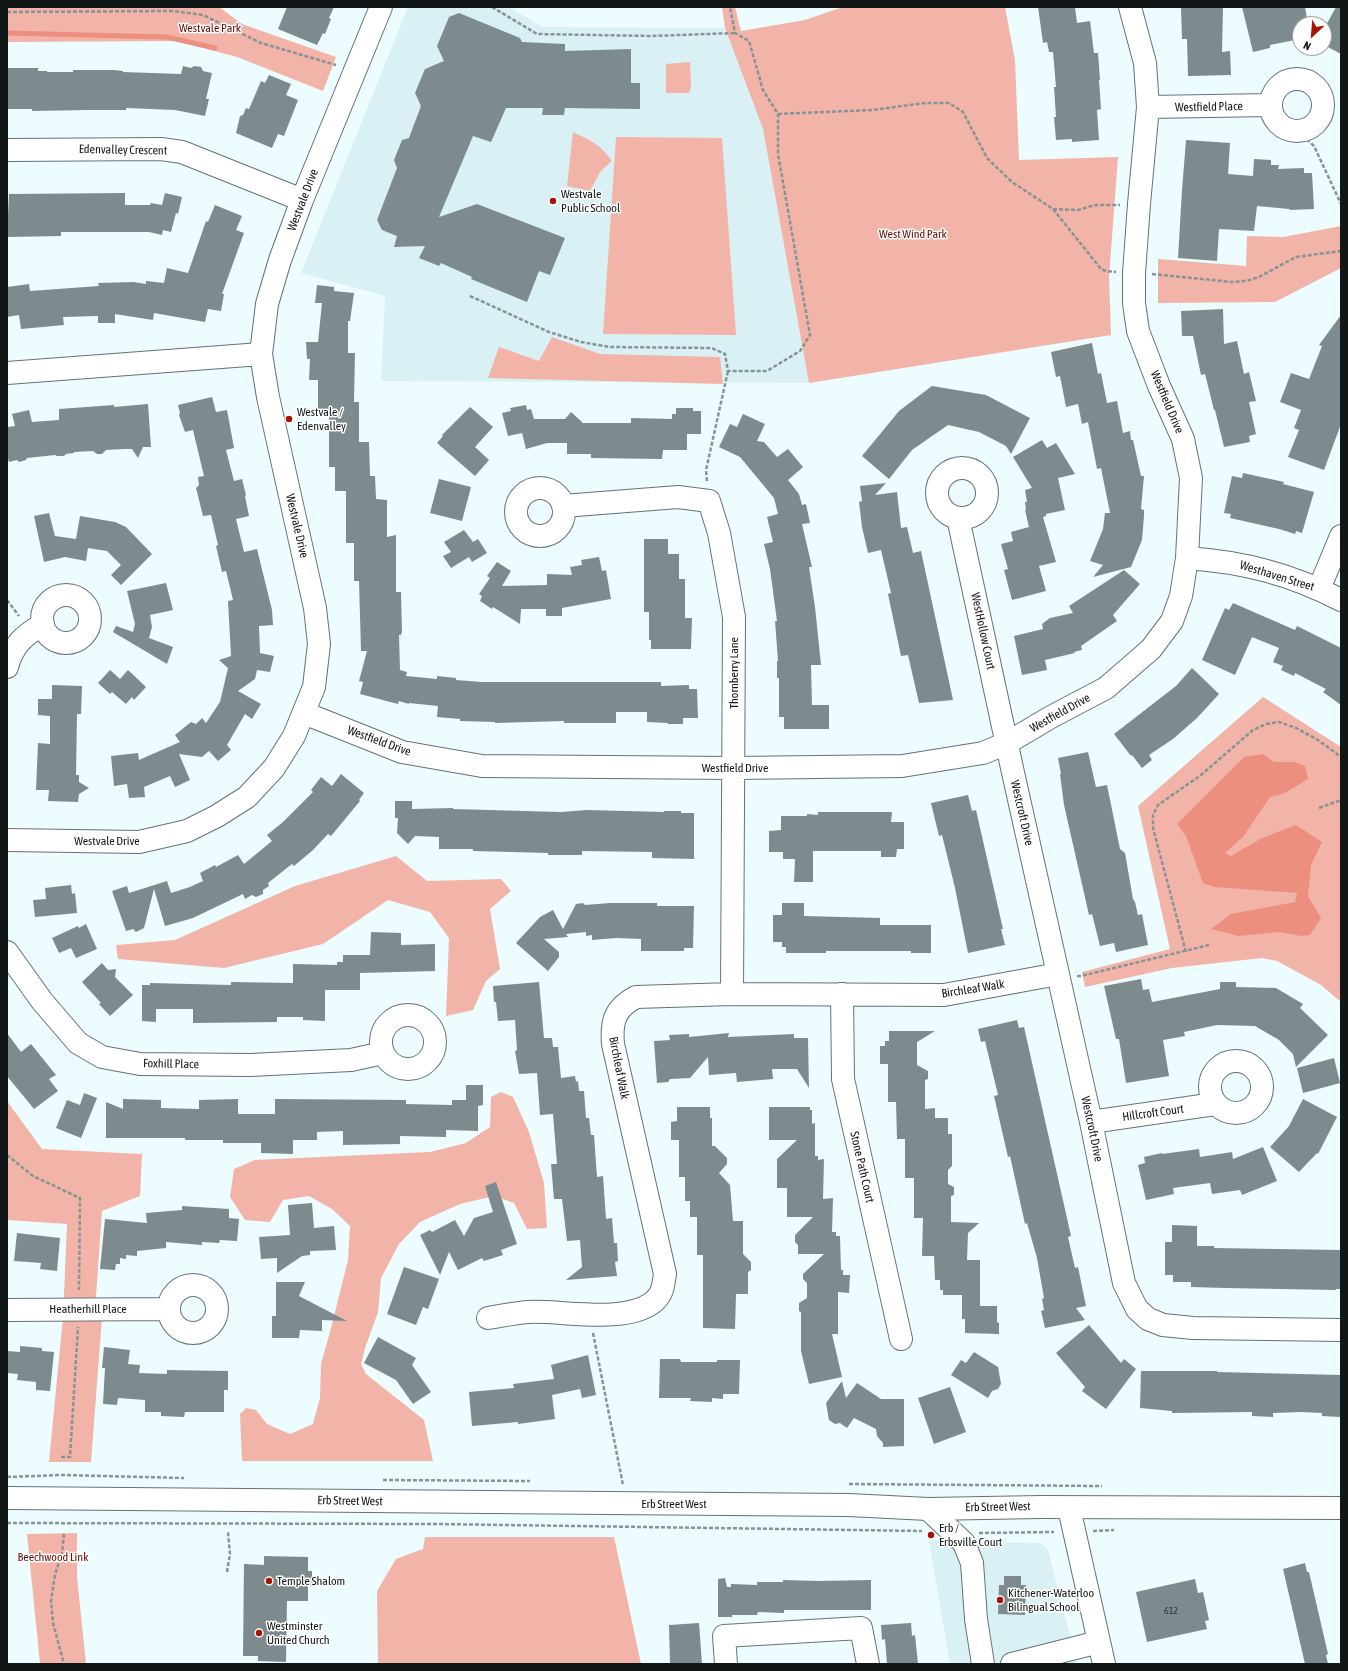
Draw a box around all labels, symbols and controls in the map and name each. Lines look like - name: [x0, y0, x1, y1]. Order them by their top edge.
- north arrow: [1292, 16, 1332, 56]
- park label: Westvale Park: [179, 21, 241, 35]
- text: N: [1302, 39, 1313, 53]
- street label: Westfield Place: [1175, 99, 1243, 115]
- street label: Edenvalley Crescent: [79, 142, 167, 158]
- street label: Westvale Drive: [285, 167, 321, 233]
- place label: Westvale Public School: [561, 187, 620, 215]
- marker: Westvale Public School: [548, 196, 558, 206]
- park label: West Wind Park: [879, 227, 947, 241]
- street label: Westfield Drive: [1147, 368, 1187, 436]
- place label: Westvale / Edenvalley: [297, 405, 346, 433]
- marker: Westvale / Edenvalley: [284, 414, 294, 424]
- street label: Westvale Drive: [283, 493, 311, 559]
- street label: Westhaven Street: [1238, 558, 1316, 594]
- street label: WestHollow Court: [968, 591, 998, 671]
- street label: Thornberry Lane: [727, 637, 741, 709]
- street label: Westfield Drive: [1027, 691, 1093, 735]
- street label: Westfield Drive: [345, 723, 413, 759]
- street label: Westfield Drive: [702, 761, 768, 775]
- street label: Westcroft Drive: [1007, 779, 1037, 847]
- street label: Westvale Drive: [74, 834, 140, 848]
- street label: Birchleaf Walk: [940, 977, 1006, 1001]
- street label: Birchleaf Walk: [606, 1035, 632, 1101]
- street label: Foxhill Place: [143, 1056, 199, 1072]
- street label: Westcroft Drive: [1078, 1095, 1106, 1163]
- street label: Hillcroft Court: [1121, 1102, 1185, 1124]
- street label: Stone Path Court: [847, 1130, 877, 1204]
- street label: Heatherhill Place: [49, 1302, 127, 1316]
- street label: Erb Street West: [317, 1493, 383, 1509]
- street label: Erb Street West: [641, 1497, 707, 1511]
- street label: Erb Street West: [965, 1499, 1031, 1515]
- place label: Erb / Erbsville Court: [939, 1521, 1002, 1549]
- marker: Erb / Erbsville Court: [926, 1530, 936, 1540]
- park label: Beechwood Link: [18, 1550, 88, 1564]
- place label: Temple Shalom: [277, 1574, 345, 1588]
- marker: Temple Shalom: [264, 1576, 274, 1586]
- place label: Kitchener-Waterloo Bilingual School: [1008, 1586, 1094, 1614]
- marker: Kitchener-Waterloo Bilingual School: [995, 1595, 1005, 1605]
- house number: 612: [1164, 1605, 1178, 1617]
- place label: Westminster United Church: [267, 1619, 330, 1647]
- marker: Westminster United Church: [254, 1628, 264, 1638]

